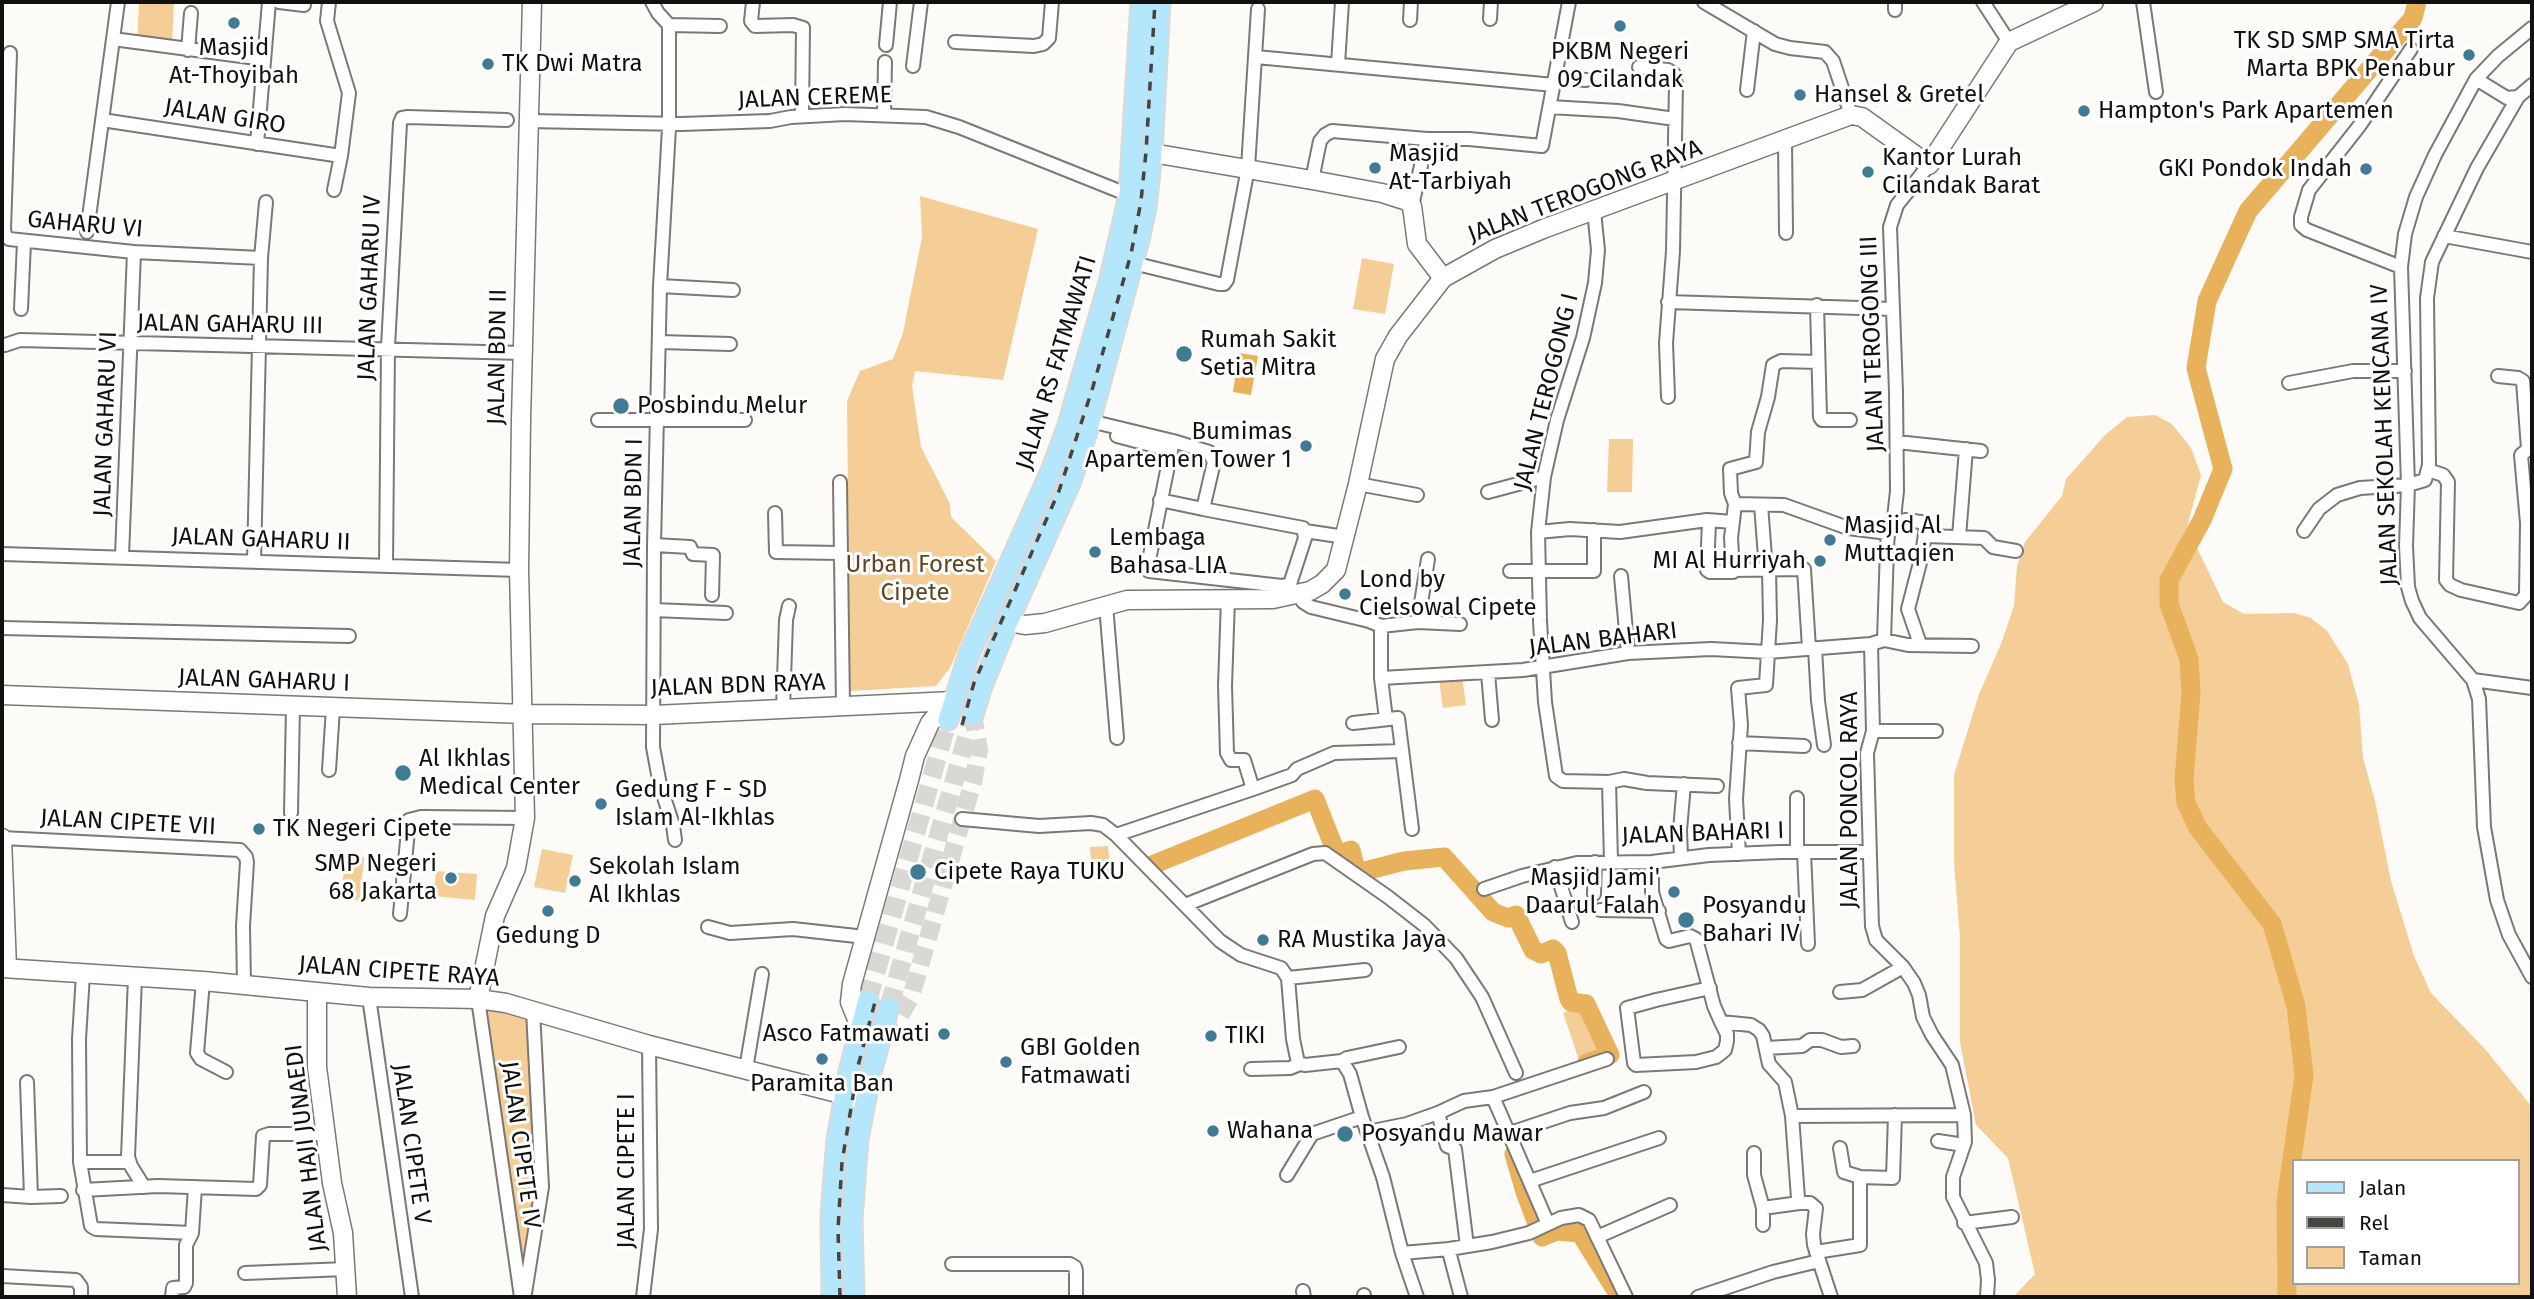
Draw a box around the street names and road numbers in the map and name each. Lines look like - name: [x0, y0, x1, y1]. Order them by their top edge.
- street label: JALAN CEREME: [737, 81, 893, 115]
- street label: JALAN GIRO: [162, 93, 288, 141]
- street label: JALAN TEROGONG RAYA: [1464, 134, 1706, 250]
- street label: JALAN GAHARU IV: [352, 195, 388, 381]
- street label: GAHARU VI: [26, 206, 144, 244]
- street label: JALAN TEROGONG III: [1855, 235, 1891, 453]
- street label: JALAN RS FATMAWATI: [1011, 252, 1103, 474]
- street label: JALAN SEKOLAH KENCANA IV: [2365, 284, 2405, 586]
- street label: JALAN BDN II: [482, 289, 514, 425]
- street label: JALAN TEROGONG I: [1509, 290, 1585, 494]
- street label: JALAN GAHARU III: [137, 309, 323, 341]
- street label: JALAN GAHARU VI: [88, 331, 124, 517]
- street label: JALAN BDN I: [618, 438, 650, 568]
- street label: JALAN GAHARU II: [171, 522, 351, 558]
- street label: JALAN BAHARI: [1527, 617, 1679, 663]
- street label: JALAN GAHARU I: [177, 664, 351, 698]
- street label: JALAN BDN RAYA: [650, 669, 826, 703]
- street label: JALAN PONCOL RAYA: [1836, 691, 1864, 909]
- street label: JALAN CIPETE VII: [39, 804, 217, 842]
- street label: JALAN BAHARI I: [1621, 817, 1785, 851]
- street label: JALAN CIPETE RAYA: [298, 951, 500, 993]
- street label: JALAN HAJI JUNAEDI: [280, 1042, 334, 1254]
- street label: JALAN CIPETE IV: [494, 1059, 546, 1231]
- street label: JALAN CIPETE V: [385, 1062, 437, 1226]
- street label: JALAN CIPETE I: [613, 1093, 641, 1249]

